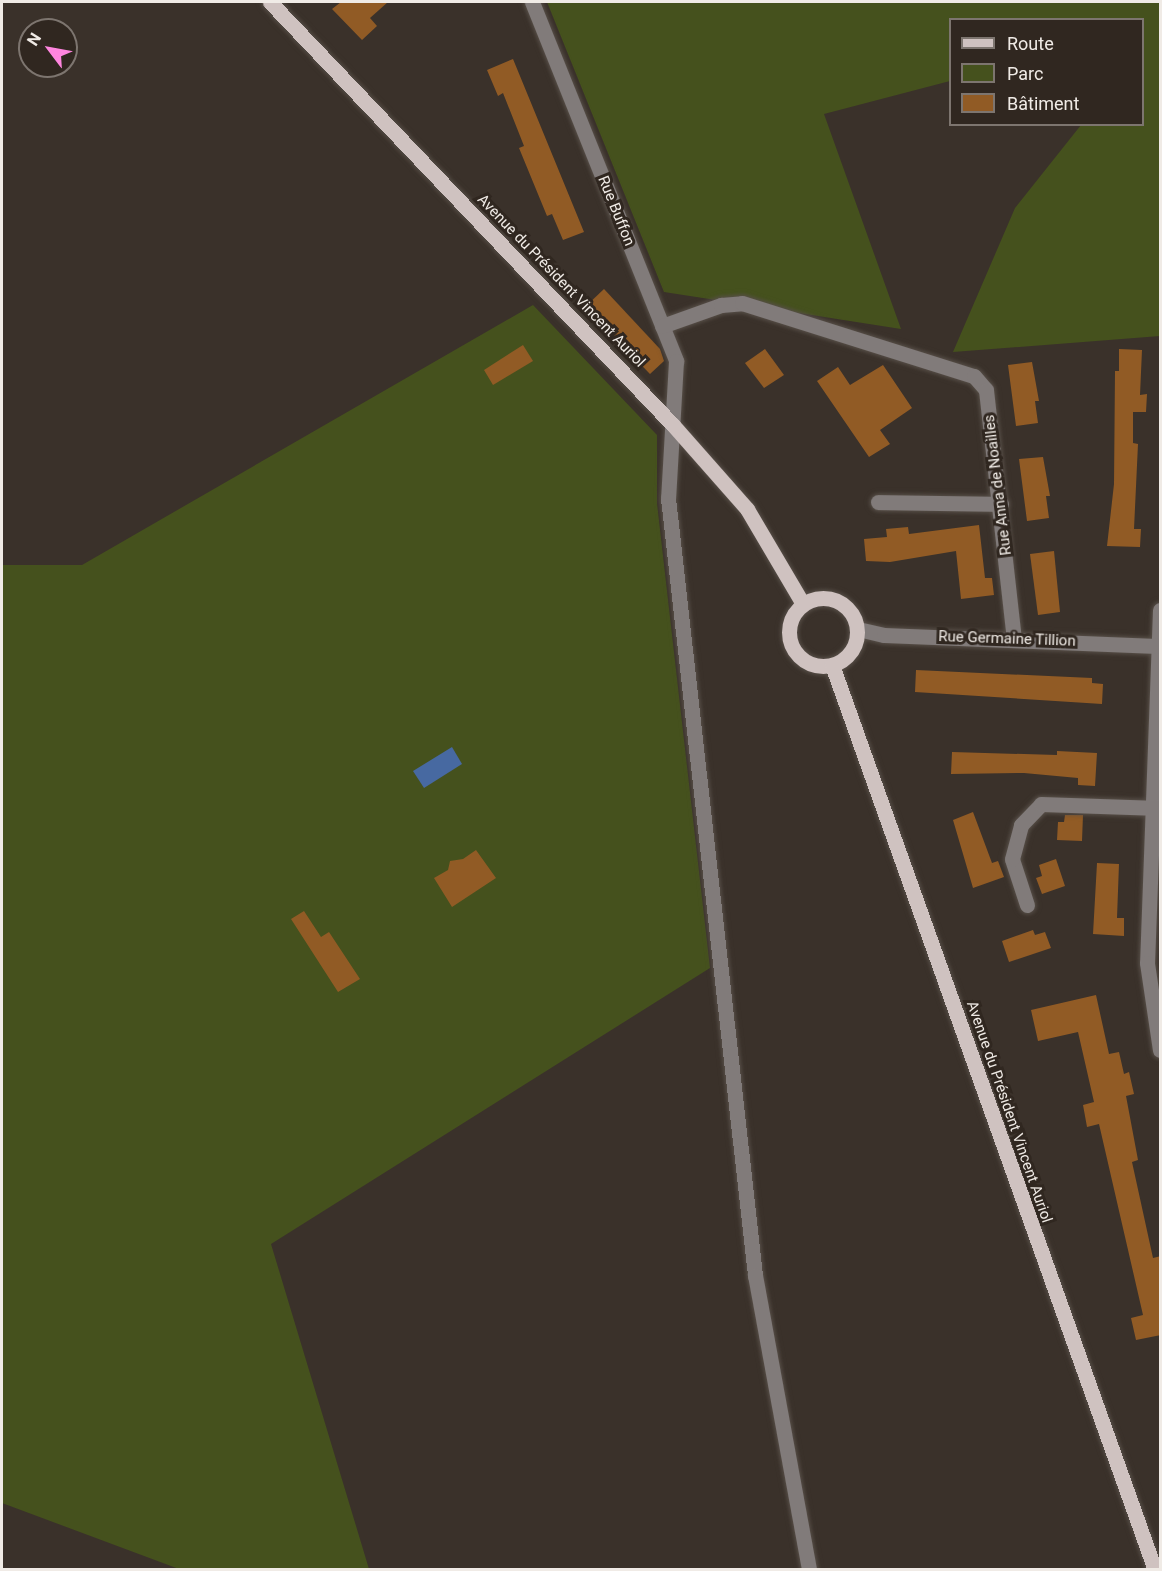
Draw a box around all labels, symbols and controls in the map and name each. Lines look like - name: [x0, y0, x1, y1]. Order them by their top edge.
- north arrow: [18, 18, 78, 78]
- legend: [949, 18, 1144, 126]
- text: N: [23, 29, 45, 49]
- text: Route: [1007, 33, 1054, 54]
- text: Parc: [1007, 63, 1043, 84]
- text: Bâtiment: [1007, 93, 1079, 114]
- street label: Rue Buffon: [594, 173, 638, 249]
- street label: Avenue du Président Vincent Auriol: [473, 191, 649, 371]
- street label: Rue Anna de Noailles: [980, 414, 1016, 556]
- street label: Rue Germaine Tillion: [938, 628, 1076, 650]
- street label: Avenue du Président Vincent Auriol: [962, 999, 1056, 1225]

